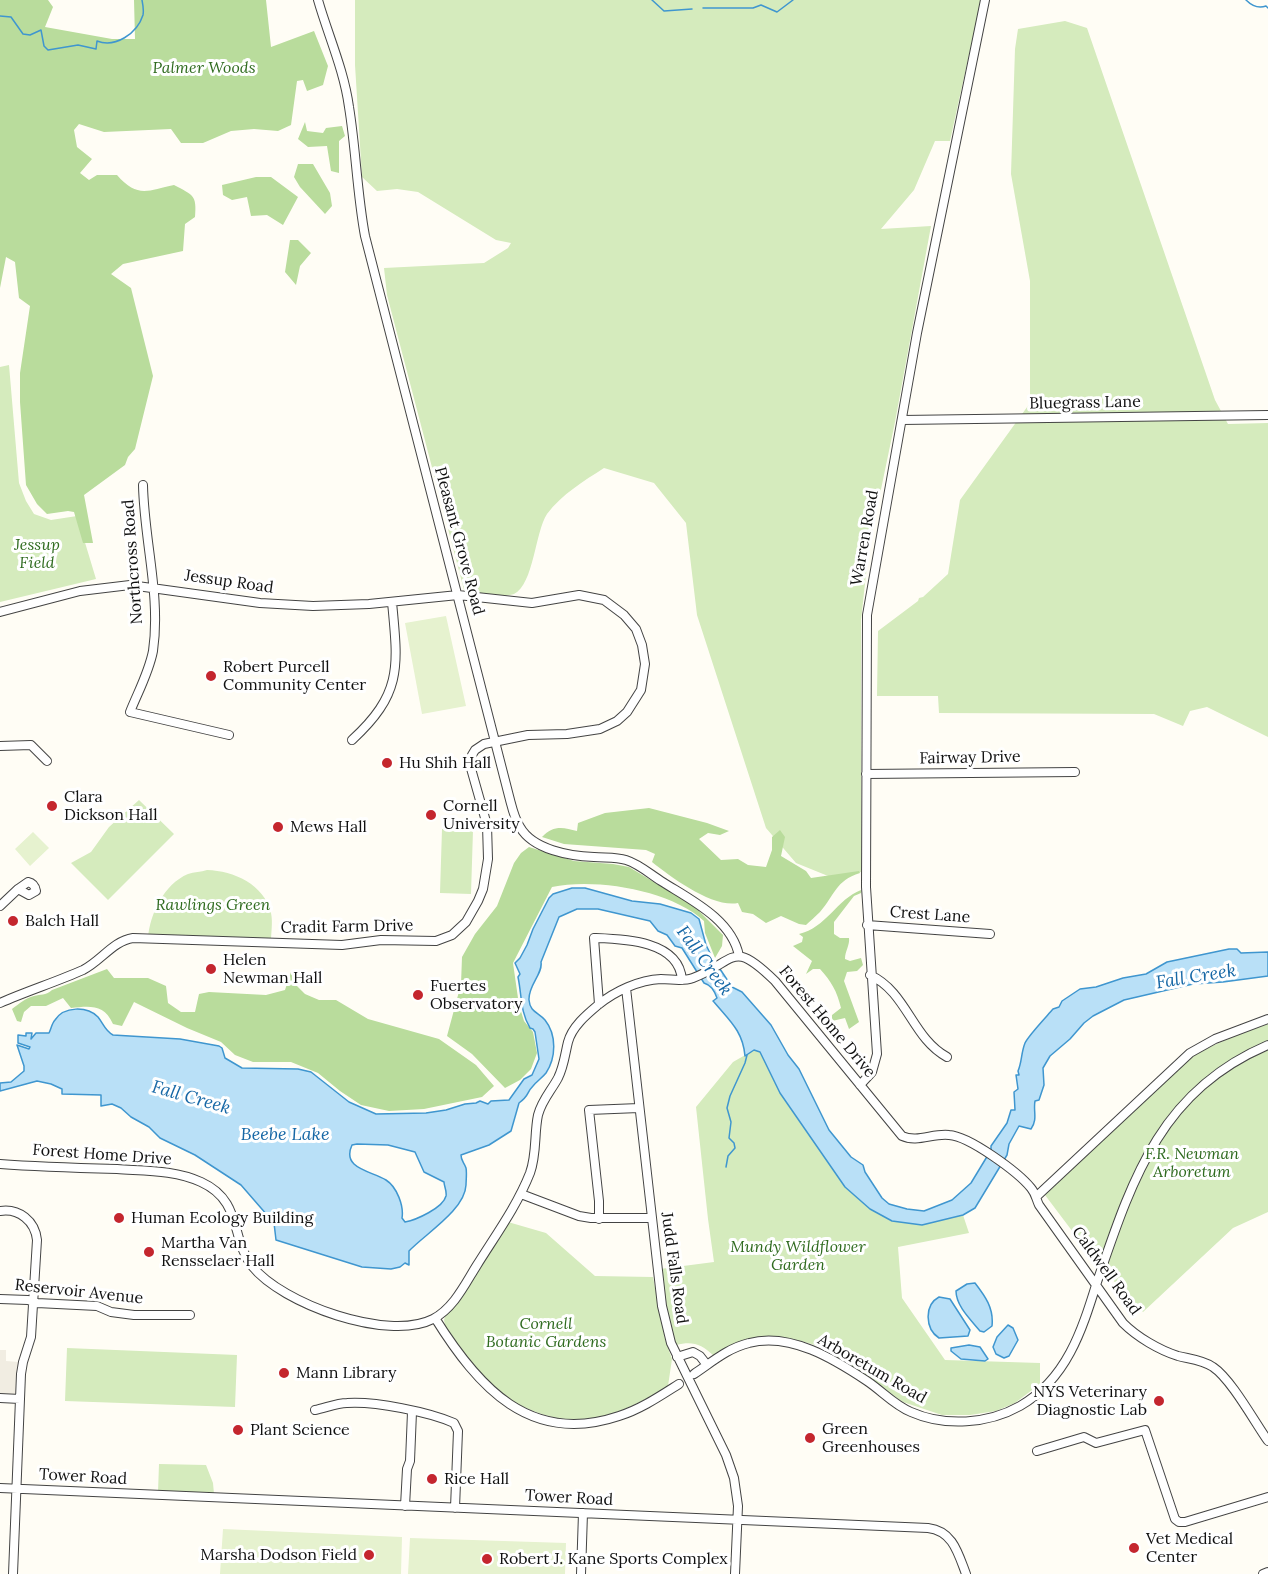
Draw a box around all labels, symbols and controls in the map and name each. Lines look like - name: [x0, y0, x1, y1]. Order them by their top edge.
- park label: Palmer Woods: [153, 58, 255, 78]
- street label: Bluegrass Lane: [1029, 392, 1141, 414]
- street label: Pleasant Grove Road: [430, 465, 488, 617]
- street label: Warren Road: [847, 489, 883, 587]
- street label: Northcross Road: [119, 499, 147, 625]
- park label: Jessup Field: [14, 535, 60, 573]
- street label: Jessup Road: [183, 566, 275, 598]
- place label: Robert Purcell Community Center: [223, 657, 366, 695]
- marker: Robert Purcell Community Center: [204, 669, 218, 683]
- street label: Fairway Drive: [919, 748, 1021, 768]
- place label: Hu Shih Hall: [399, 753, 491, 773]
- marker: Hu Shih Hall: [380, 756, 394, 770]
- place label: Clara Dickson Hall: [64, 787, 158, 825]
- place label: Cornell University: [443, 796, 520, 834]
- marker: Clara Dickson Hall: [45, 799, 59, 813]
- marker: Cornell University: [424, 808, 438, 822]
- place label: Mews Hall: [290, 817, 367, 837]
- marker: Mews Hall: [271, 820, 285, 834]
- park label: Rawlings Green: [156, 895, 270, 915]
- street label: Crest Lane: [889, 903, 971, 927]
- place label: Balch Hall: [25, 911, 99, 931]
- marker: Balch Hall: [6, 914, 20, 928]
- street label: Cradit Farm Drive: [280, 916, 414, 938]
- water label: Fall Creek: [672, 922, 736, 1000]
- place label: Helen Newman Hall: [223, 950, 322, 988]
- water label: Fall Creek: [1154, 960, 1238, 994]
- marker: Helen Newman Hall: [204, 962, 218, 976]
- street label: Forest Home Drive: [775, 962, 879, 1082]
- place label: Fuertes Observatory: [430, 976, 522, 1014]
- marker: Fuertes Observatory: [411, 988, 425, 1002]
- water label: Fall Creek: [149, 1076, 233, 1120]
- water label: Beebe Lake: [241, 1124, 329, 1146]
- street label: Forest Home Drive: [32, 1141, 172, 1169]
- park label: F.R. Newman Arboretum: [1145, 1144, 1239, 1182]
- place label: Human Ecology Building: [131, 1208, 313, 1228]
- marker: Human Ecology Building: [112, 1211, 126, 1225]
- street label: Judd Falls Road: [657, 1211, 691, 1325]
- street label: Caldwell Road: [1067, 1223, 1145, 1319]
- place label: Martha Van Rensselaer Hall: [161, 1233, 275, 1271]
- park label: Mundy Wildflower Garden: [730, 1237, 866, 1275]
- marker: Martha Van Rensselaer Hall: [142, 1245, 156, 1259]
- street label: Reservoir Avenue: [14, 1276, 144, 1308]
- park label: Cornell Botanic Gardens: [486, 1314, 606, 1352]
- street label: Arboretum Road: [814, 1330, 930, 1408]
- place label: Mann Library: [296, 1363, 396, 1383]
- marker: Mann Library: [277, 1366, 291, 1380]
- place label: NYS Veterinary Diagnostic Lab: [1033, 1382, 1147, 1420]
- marker: NYS Veterinary Diagnostic Lab: [1152, 1394, 1166, 1408]
- place label: Green Greenhouses: [822, 1419, 920, 1457]
- place label: Plant Science: [250, 1420, 350, 1440]
- marker: Plant Science: [231, 1423, 245, 1437]
- marker: Green Greenhouses: [803, 1431, 817, 1445]
- street label: Tower Road: [38, 1465, 128, 1489]
- place label: Rice Hall: [444, 1469, 509, 1489]
- marker: Rice Hall: [425, 1472, 439, 1486]
- street label: Tower Road: [524, 1486, 614, 1510]
- place label: Vet Medical Center: [1146, 1529, 1233, 1567]
- marker: Vet Medical Center: [1127, 1541, 1141, 1555]
- place label: Marsha Dodson Field: [200, 1545, 357, 1565]
- marker: Marsha Dodson Field: [362, 1548, 376, 1562]
- place label: Robert J. Kane Sports Complex: [499, 1549, 728, 1569]
- marker: Robert J. Kane Sports Complex: [480, 1552, 494, 1566]

